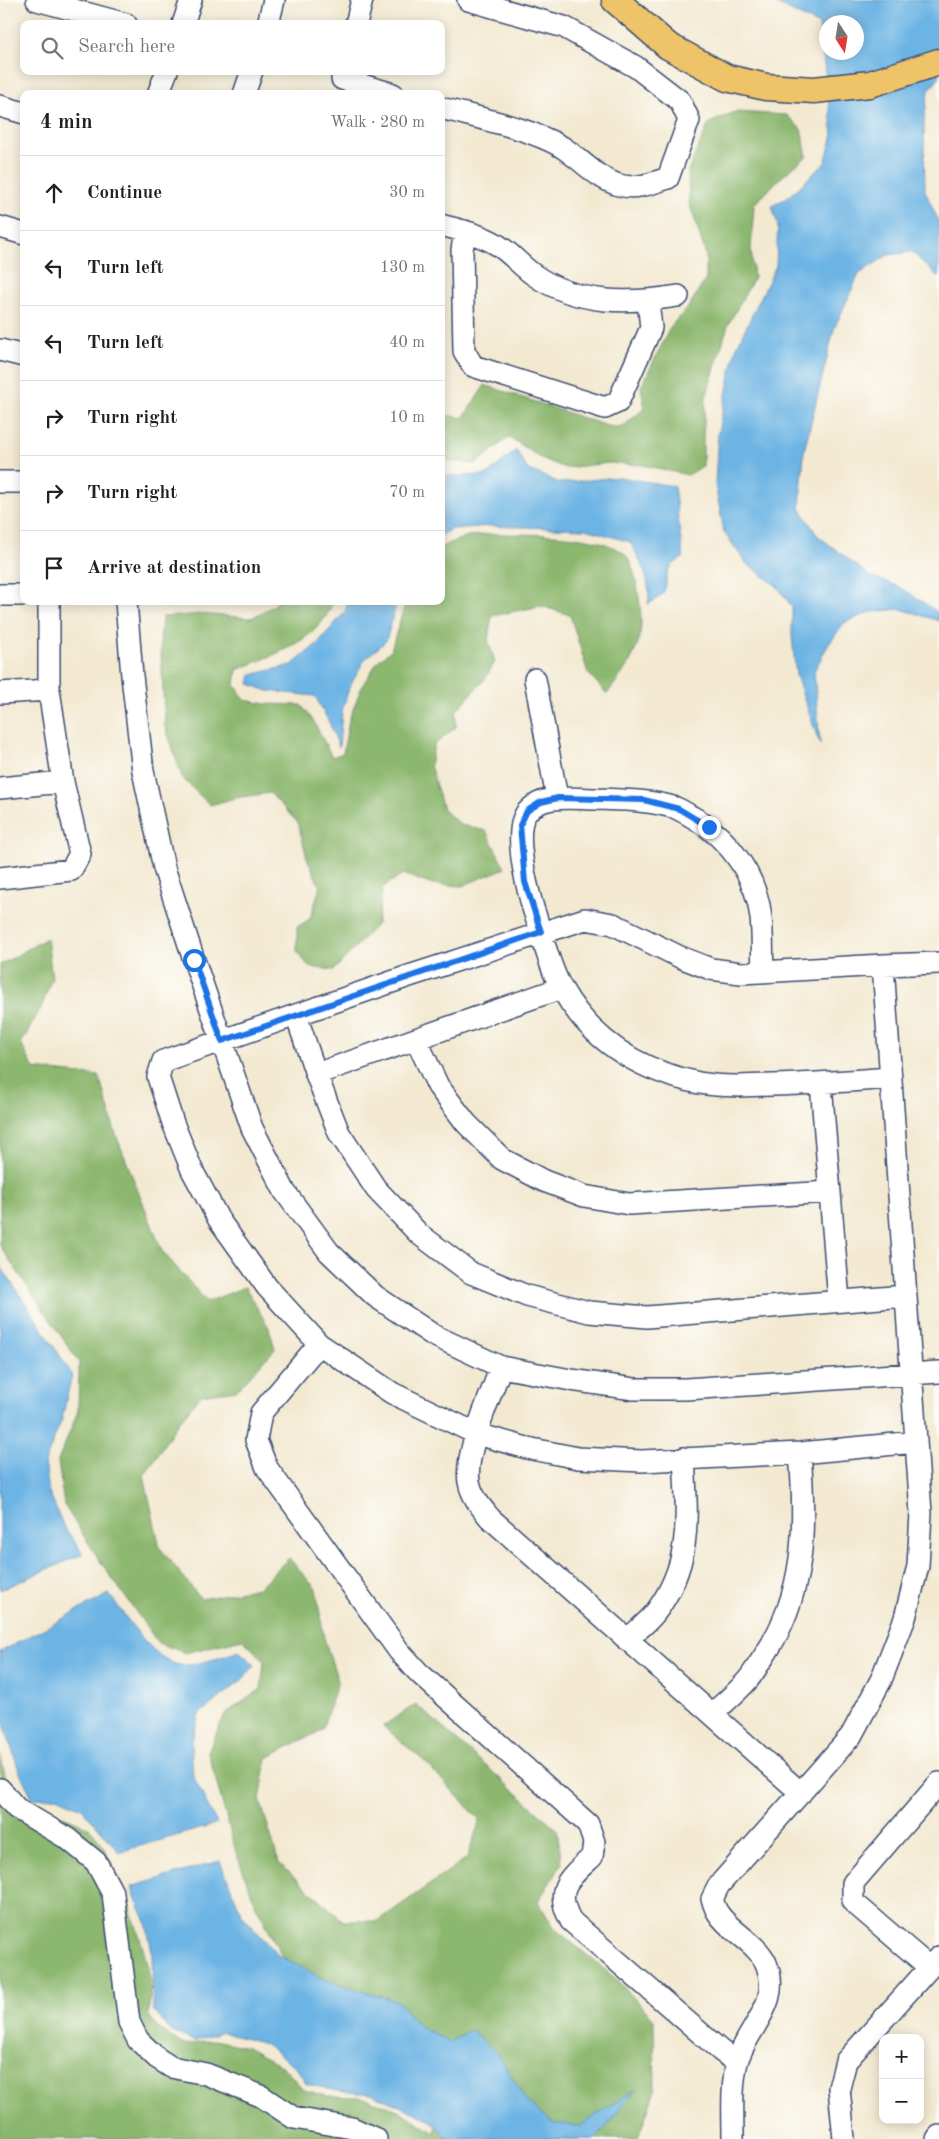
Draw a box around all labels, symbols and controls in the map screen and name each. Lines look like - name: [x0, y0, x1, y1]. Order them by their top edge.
- north arrow: [819, 15, 864, 60]
- search box: [20, 20, 445, 75]
- icon: search: [38, 34, 66, 62]
- text: Search here: [78, 38, 175, 57]
- text: 4 min: [40, 112, 93, 133]
- text: Walk · 280 m: [330, 115, 425, 131]
- icon: ahead: [40, 179, 68, 207]
- text: Continue: [87, 184, 162, 203]
- text: 30 m: [389, 185, 425, 201]
- icon: left: [40, 254, 68, 282]
- text: Turn left: [87, 259, 164, 278]
- text: 130 m: [380, 260, 425, 276]
- icon: left: [40, 329, 68, 357]
- text: Turn left: [87, 334, 164, 353]
- text: 40 m: [389, 335, 425, 351]
- icon: right: [40, 404, 68, 432]
- text: Turn right: [87, 409, 177, 428]
- text: 10 m: [389, 410, 425, 426]
- icon: right: [40, 479, 68, 507]
- text: Turn right: [87, 484, 177, 503]
- text: 70 m: [389, 485, 425, 501]
- icon: arrive: [40, 554, 68, 582]
- text: Arrive at destination: [87, 559, 261, 578]
- route end: [698, 816, 721, 839]
- route start: [183, 949, 206, 972]
- map controls: [879, 2034, 924, 2124]
- button: +: [879, 2034, 924, 2079]
- button: −: [879, 2079, 924, 2124]

